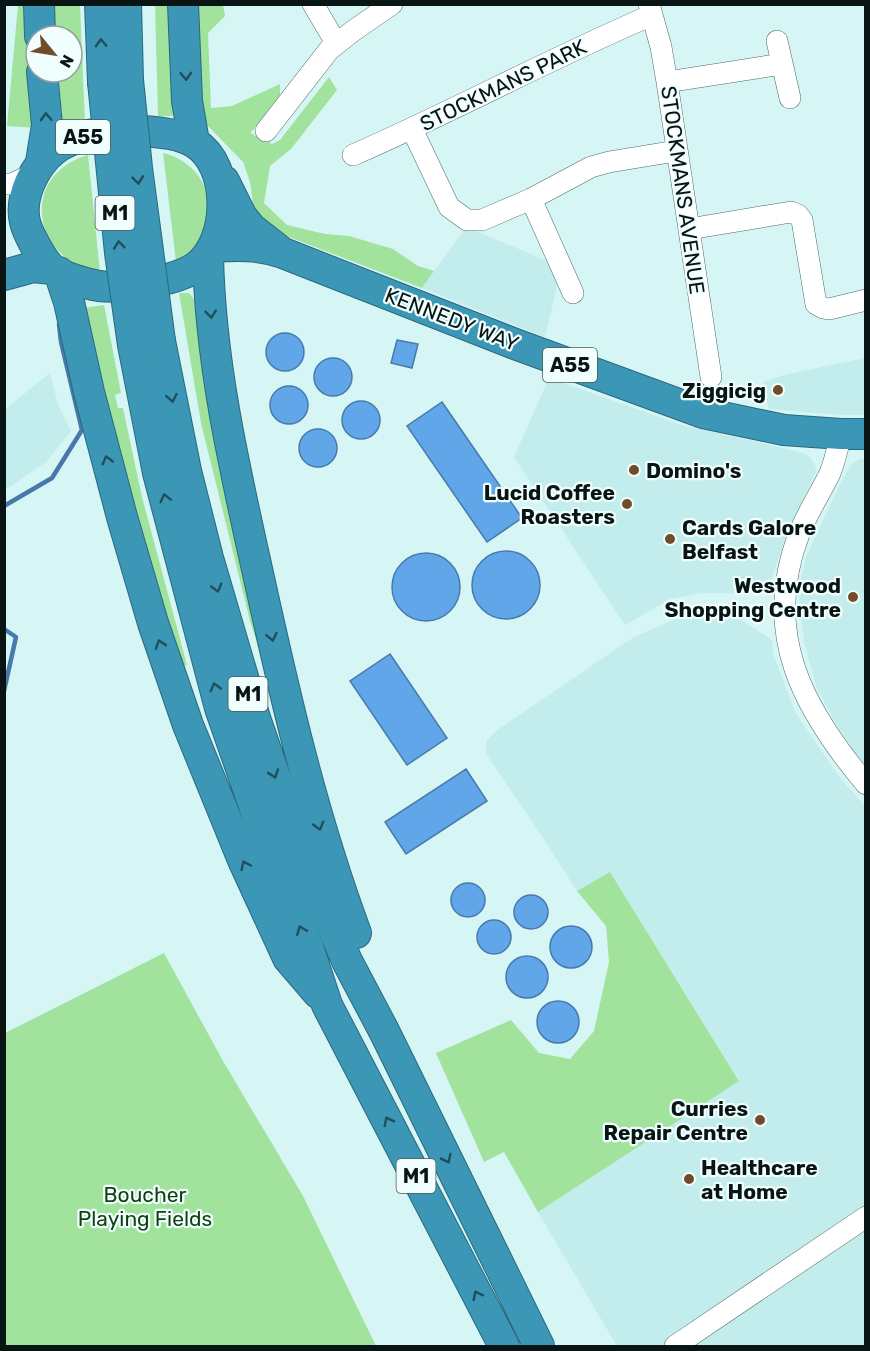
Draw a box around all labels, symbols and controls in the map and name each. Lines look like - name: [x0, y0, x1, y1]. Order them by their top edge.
- north arrow: [24, 24, 84, 84]
- street label: STOCKMANS PARK: [416, 34, 591, 136]
- one-way arrow: [95, 39, 108, 48]
- text: N: [55, 52, 78, 71]
- one-way arrow: [180, 71, 193, 80]
- street label: STOCKMANS AVENUE: [656, 84, 710, 296]
- one-way arrow: [39, 113, 52, 122]
- road number: A55: [56, 120, 110, 154]
- one-way arrow: [131, 175, 144, 184]
- road number: M1: [96, 196, 134, 230]
- one-way arrow: [113, 241, 126, 250]
- street label: KENNEDY WAY: [382, 282, 522, 356]
- one-way arrow: [204, 309, 217, 318]
- road number: A55: [543, 348, 597, 382]
- place label: Ziggicig: [682, 378, 766, 403]
- marker: Ziggicig: [771, 383, 785, 397]
- one-way arrow: [165, 393, 178, 403]
- one-way arrow: [102, 455, 114, 466]
- place label: Domino's: [646, 458, 741, 483]
- marker: Domino's: [627, 463, 641, 477]
- place label: Lucid Coffee Roasters: [484, 480, 615, 529]
- one-way arrow: [159, 494, 172, 504]
- marker: Lucid Coffee Roasters: [620, 497, 634, 511]
- place label: Cards Galore Belfast: [682, 515, 816, 564]
- marker: Cards Galore Belfast: [663, 532, 677, 546]
- place label: Westwood Shopping Centre: [664, 573, 841, 622]
- one-way arrow: [210, 582, 222, 593]
- marker: Westwood Shopping Centre: [846, 590, 860, 604]
- one-way arrow: [264, 632, 277, 642]
- one-way arrow: [154, 639, 167, 650]
- road number: M1: [228, 677, 268, 711]
- one-way arrow: [209, 682, 222, 692]
- one-way arrow: [267, 768, 280, 779]
- one-way arrow: [312, 820, 324, 831]
- one-way arrow: [241, 861, 253, 872]
- one-way arrow: [296, 925, 309, 935]
- place label: Curries Repair Centre: [604, 1096, 748, 1145]
- marker: Curries Repair Centre: [753, 1113, 767, 1127]
- one-way arrow: [383, 1117, 395, 1128]
- one-way arrow: [439, 1153, 451, 1164]
- place label: Healthcare at Home: [701, 1155, 818, 1204]
- road number: M1: [396, 1159, 436, 1193]
- marker: Healthcare at Home: [682, 1172, 696, 1186]
- park label: Boucher Playing Fields: [78, 1182, 212, 1231]
- one-way arrow: [473, 1290, 484, 1301]

